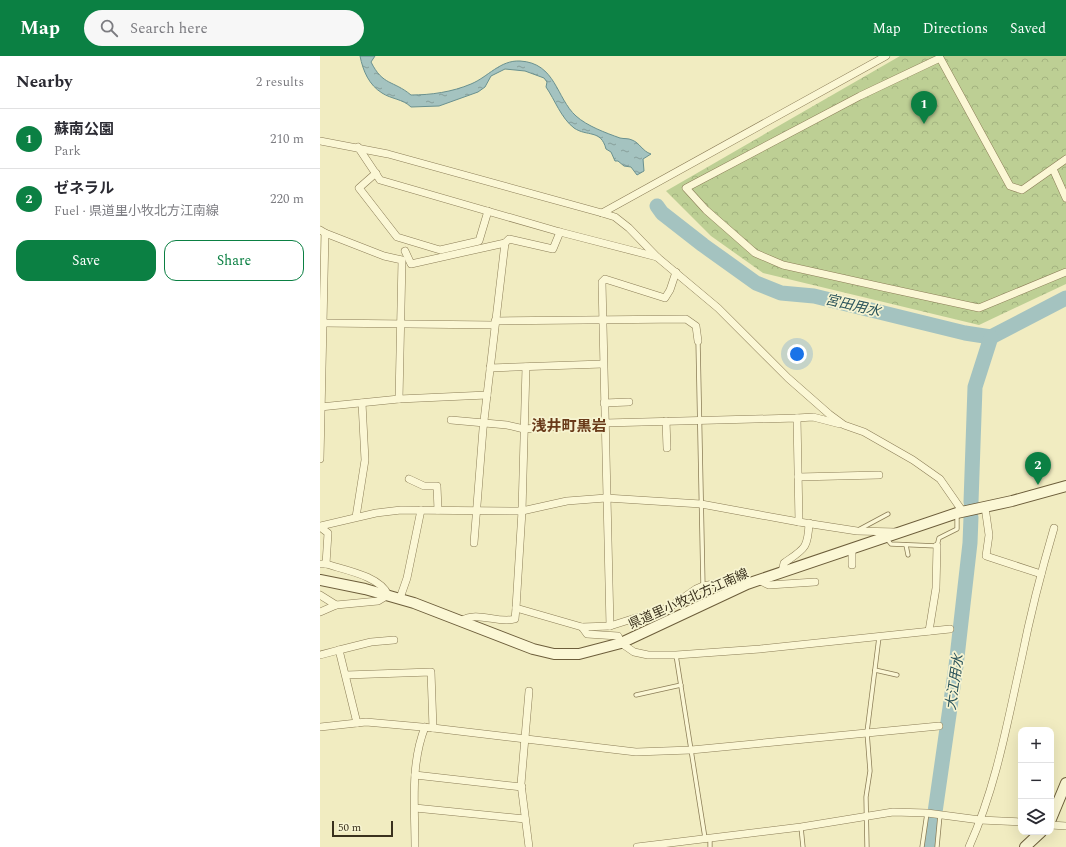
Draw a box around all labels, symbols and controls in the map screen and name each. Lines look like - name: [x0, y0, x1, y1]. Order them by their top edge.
- search box: [84, 10, 364, 46]
- text: Map: [20, 14, 60, 43]
- icon: search: [98, 17, 120, 39]
- text: Search here: [130, 17, 208, 40]
- text: Map: [873, 18, 901, 39]
- text: Directions: [923, 18, 988, 39]
- text: Saved: [1010, 18, 1046, 39]
- text: Nearby: [16, 69, 72, 95]
- text: 2 results: [256, 72, 304, 92]
- pin: 1: [911, 91, 937, 124]
- text: 蘇南公園: [54, 118, 114, 141]
- text: 1: [25, 129, 33, 149]
- text: 210 m: [270, 129, 304, 149]
- text: Park: [54, 141, 81, 161]
- text: ゼネラル: [54, 177, 114, 200]
- text: 2: [25, 189, 33, 209]
- text: 220 m: [270, 189, 304, 209]
- text: Fuel · 県道里小牧北方江南線: [54, 201, 219, 221]
- button: Save: [16, 240, 156, 281]
- button: Share: [164, 240, 304, 281]
- water label: 宮田用水: [823, 289, 884, 322]
- your location: [787, 344, 807, 364]
- district label: 浅井町黒岩: [531, 415, 607, 438]
- pin: 2: [1025, 452, 1051, 485]
- street label: 県道里小牧北方江南線: [625, 563, 752, 634]
- water label: 大江用水: [940, 651, 969, 711]
- map controls: [1018, 727, 1054, 835]
- button: +: [1018, 727, 1054, 763]
- button: −: [1018, 763, 1054, 799]
- button: layers: [1018, 799, 1054, 835]
- scale bar: [332, 819, 393, 838]
- text: 50 m: [338, 819, 361, 836]

